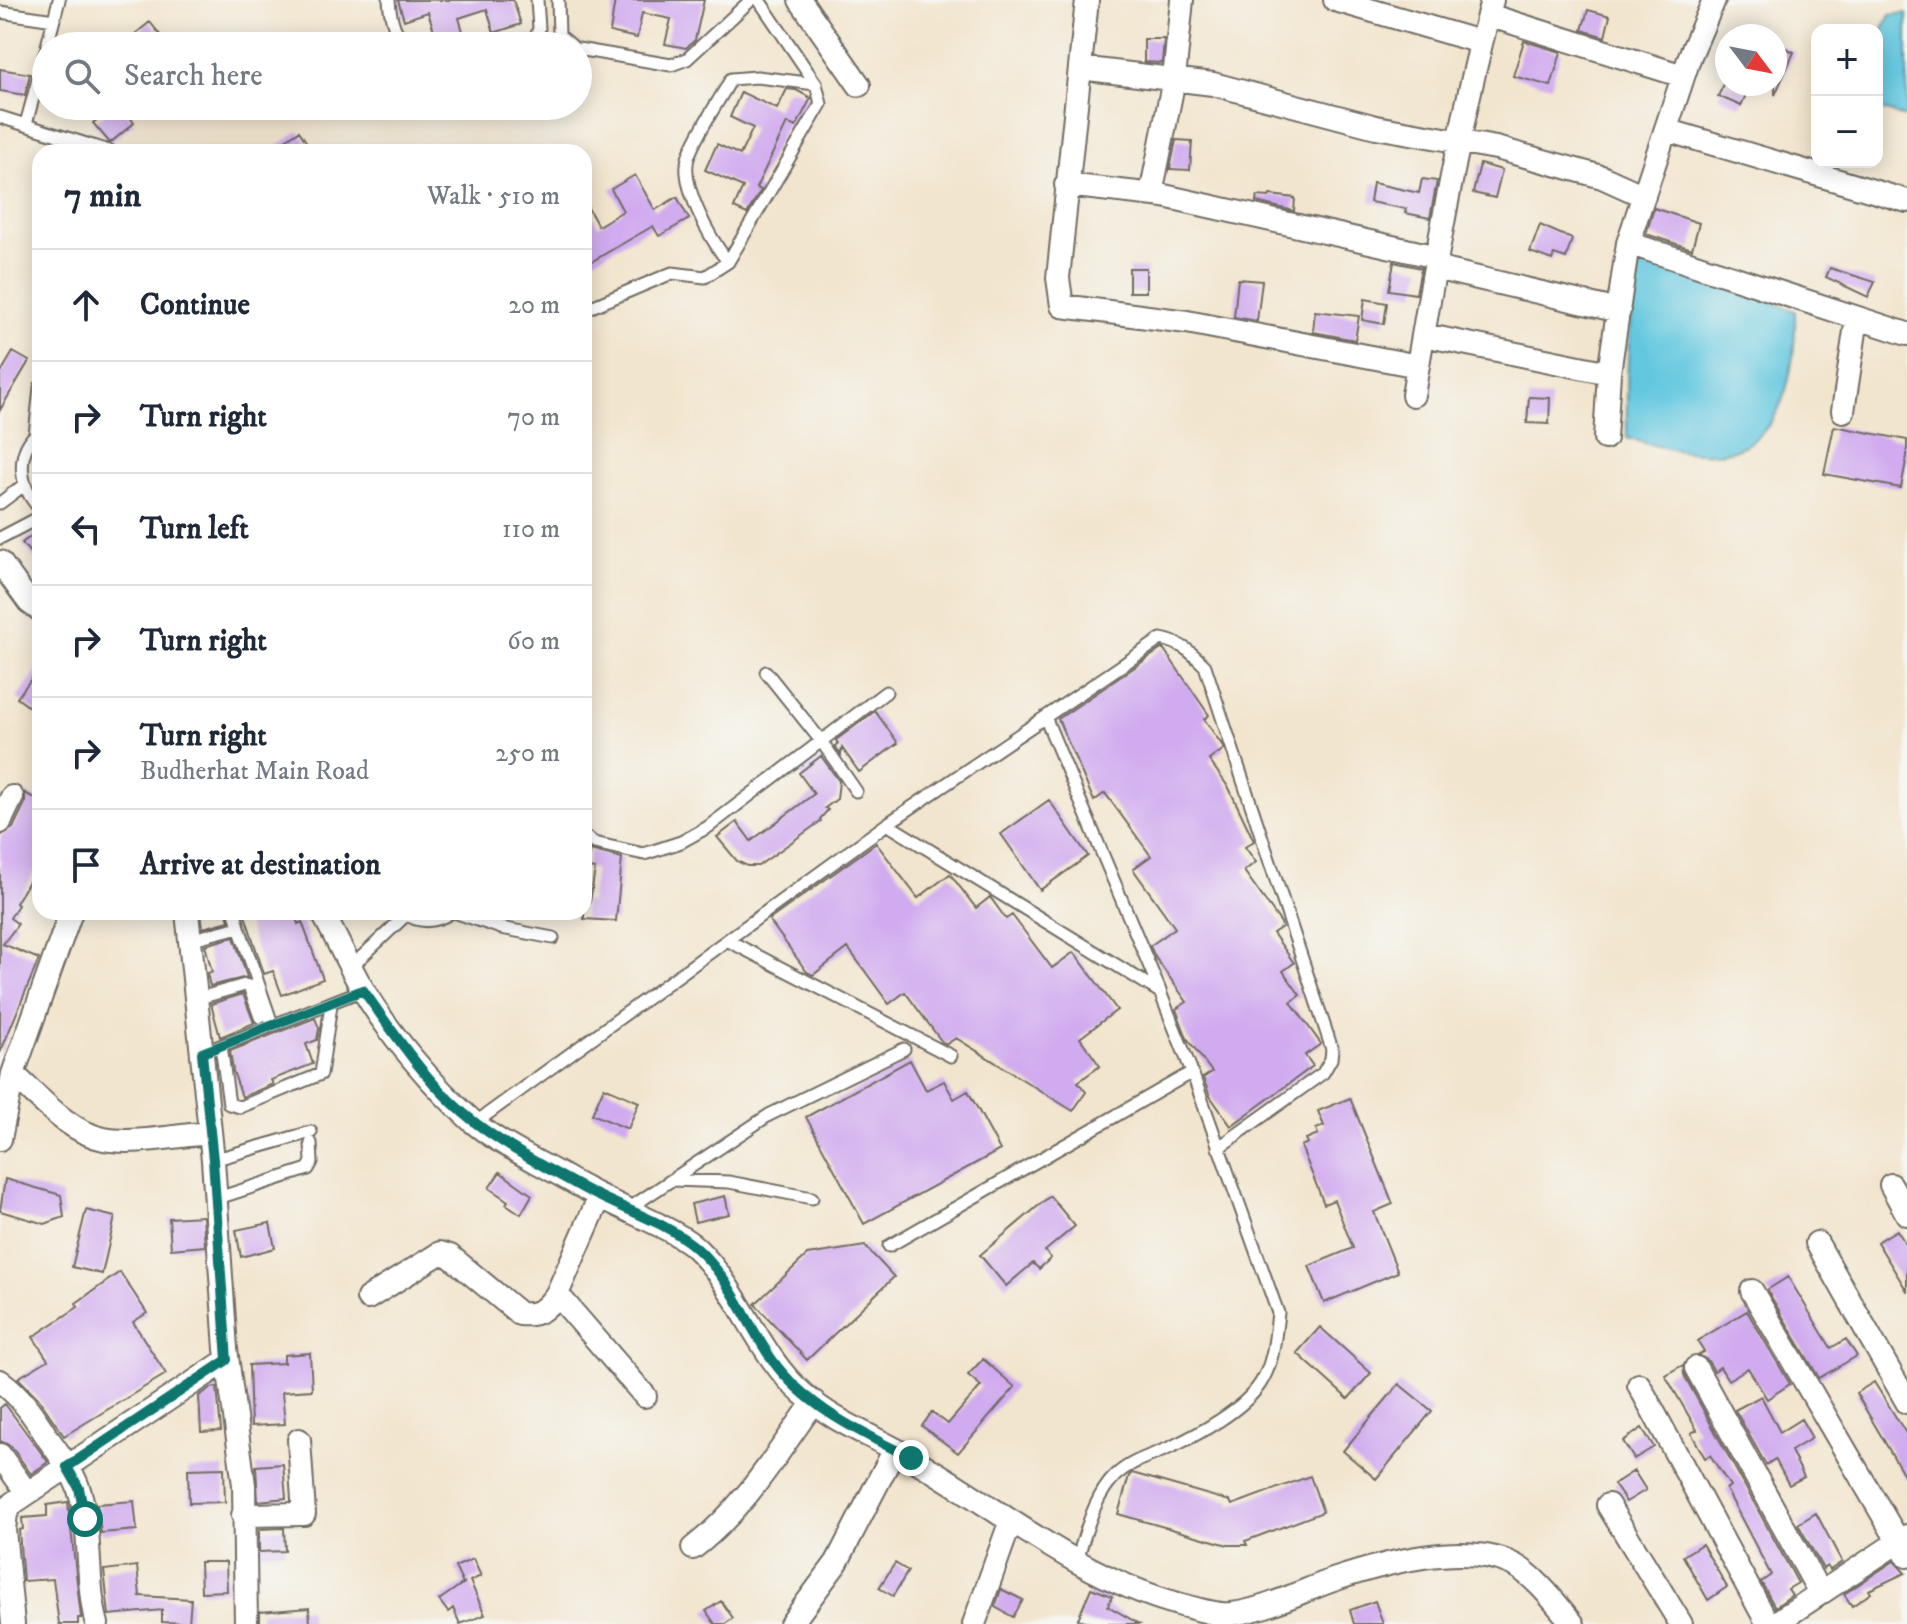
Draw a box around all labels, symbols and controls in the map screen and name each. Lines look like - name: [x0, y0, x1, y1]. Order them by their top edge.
- north arrow: [1715, 24, 1787, 96]
- map controls: [1811, 24, 1883, 168]
- button: +: [1811, 24, 1883, 96]
- search box: [32, 32, 592, 120]
- icon: search: [60, 54, 104, 98]
- text: Search here: [124, 58, 263, 95]
- button: −: [1811, 96, 1883, 168]
- text: 7 min: [64, 175, 141, 217]
- text: Walk · 510 m: [427, 180, 560, 213]
- icon: ahead: [64, 283, 108, 327]
- text: Continue: [140, 287, 250, 324]
- text: 20 m: [508, 289, 560, 322]
- icon: right: [64, 395, 108, 439]
- text: Turn right: [140, 399, 267, 436]
- text: 70 m: [507, 401, 560, 434]
- icon: left: [64, 507, 108, 551]
- text: Turn left: [140, 511, 249, 548]
- text: 110 m: [502, 513, 560, 546]
- icon: right: [64, 619, 108, 663]
- text: Turn right: [140, 623, 267, 660]
- text: 60 m: [507, 625, 560, 658]
- text: Turn right: [140, 718, 267, 755]
- icon: right: [64, 731, 108, 775]
- text: 250 m: [495, 737, 560, 770]
- text: Budherhat Main Road: [140, 755, 369, 788]
- icon: arrive: [64, 843, 108, 887]
- text: Arrive at destination: [140, 847, 381, 884]
- route end: [893, 1440, 929, 1476]
- route start: [67, 1501, 103, 1537]

